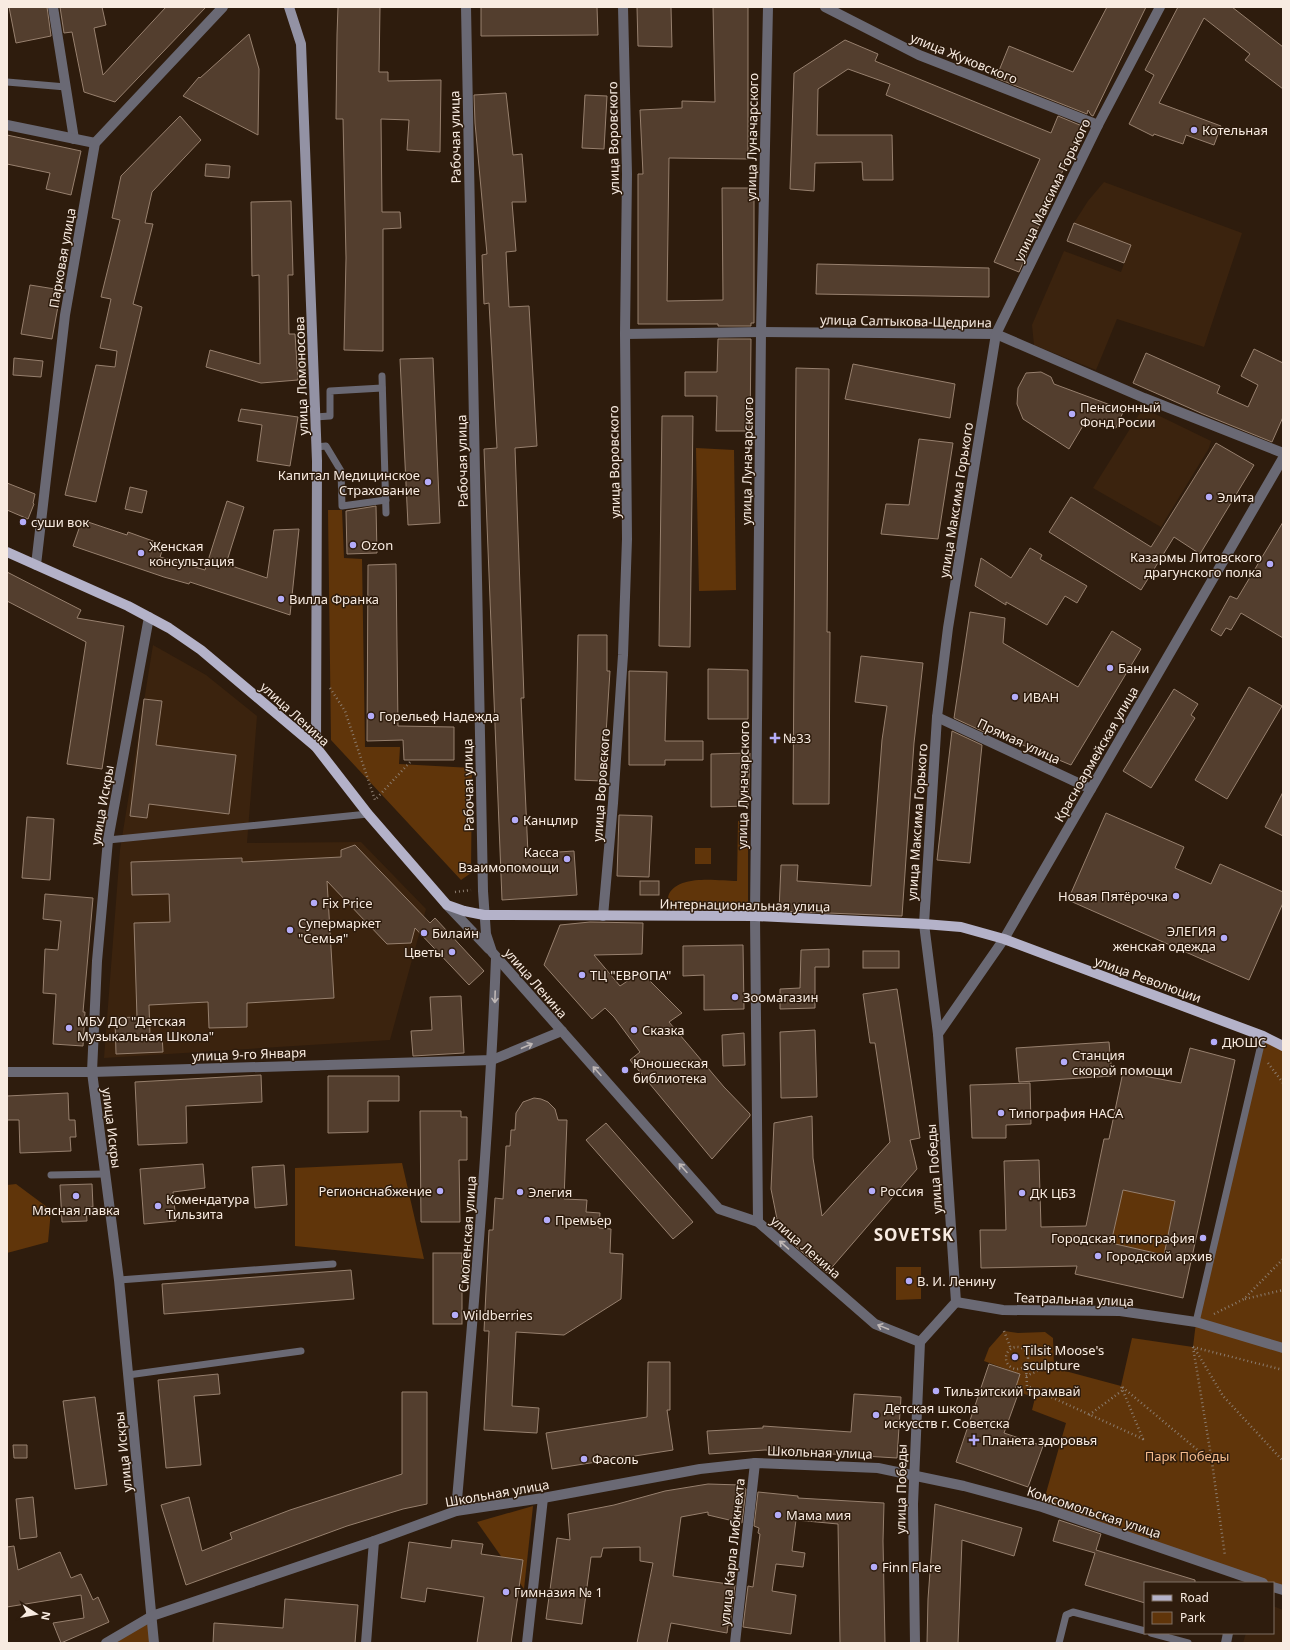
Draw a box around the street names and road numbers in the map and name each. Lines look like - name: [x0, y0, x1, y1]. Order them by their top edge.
- street label: улица Жуковского: [908, 28, 1021, 88]
- street label: улица Луначарского: [742, 73, 762, 201]
- street label: улица Воровского: [603, 81, 623, 195]
- street label: Рабочая улица: [445, 90, 465, 184]
- street label: улица Максима Горького: [1009, 115, 1095, 265]
- street label: Парковая улица: [44, 207, 80, 309]
- street label: улица Салтыкова-Щедрина: [820, 311, 992, 331]
- street label: улица Ломоносова: [290, 316, 312, 436]
- street label: улица Луначарского: [737, 397, 757, 525]
- street label: улица Воровского: [604, 405, 624, 519]
- street label: Рабочая улица: [452, 414, 472, 508]
- street label: улица Максима Горького: [935, 421, 977, 579]
- street label: улица Ленина: [256, 678, 334, 750]
- street label: Красноармейская улица: [1050, 683, 1142, 825]
- street label: Прямая улица: [975, 714, 1063, 768]
- street label: улица Луначарского: [733, 721, 753, 849]
- street label: улица Воровского: [588, 728, 614, 842]
- street label: Рабочая улица: [458, 738, 478, 832]
- street label: улица Максима Горького: [903, 743, 931, 901]
- street label: улица Искры: [86, 763, 118, 847]
- street label: Интернациональная улица: [660, 895, 830, 915]
- street label: улица Ленина: [500, 944, 572, 1022]
- street label: улица Революции: [1092, 951, 1204, 1007]
- street label: улица 9-го Января: [191, 1043, 307, 1065]
- street label: улица Искры: [98, 1087, 126, 1169]
- street label: улица Победы: [922, 1123, 946, 1215]
- street label: Смоленская улица: [454, 1175, 480, 1293]
- street label: улица Ленина: [767, 1211, 845, 1283]
- street label: Театральная улица: [1014, 1288, 1134, 1310]
- street label: улица Искры: [110, 1411, 136, 1493]
- street label: Школьная улица: [767, 1441, 873, 1463]
- street label: улица Победы: [891, 1444, 911, 1534]
- street label: Школьная улица: [443, 1475, 551, 1511]
- street label: улица Карла Либкнехта: [715, 1477, 749, 1627]
- street label: Комсомольская улица: [1025, 1482, 1163, 1542]

